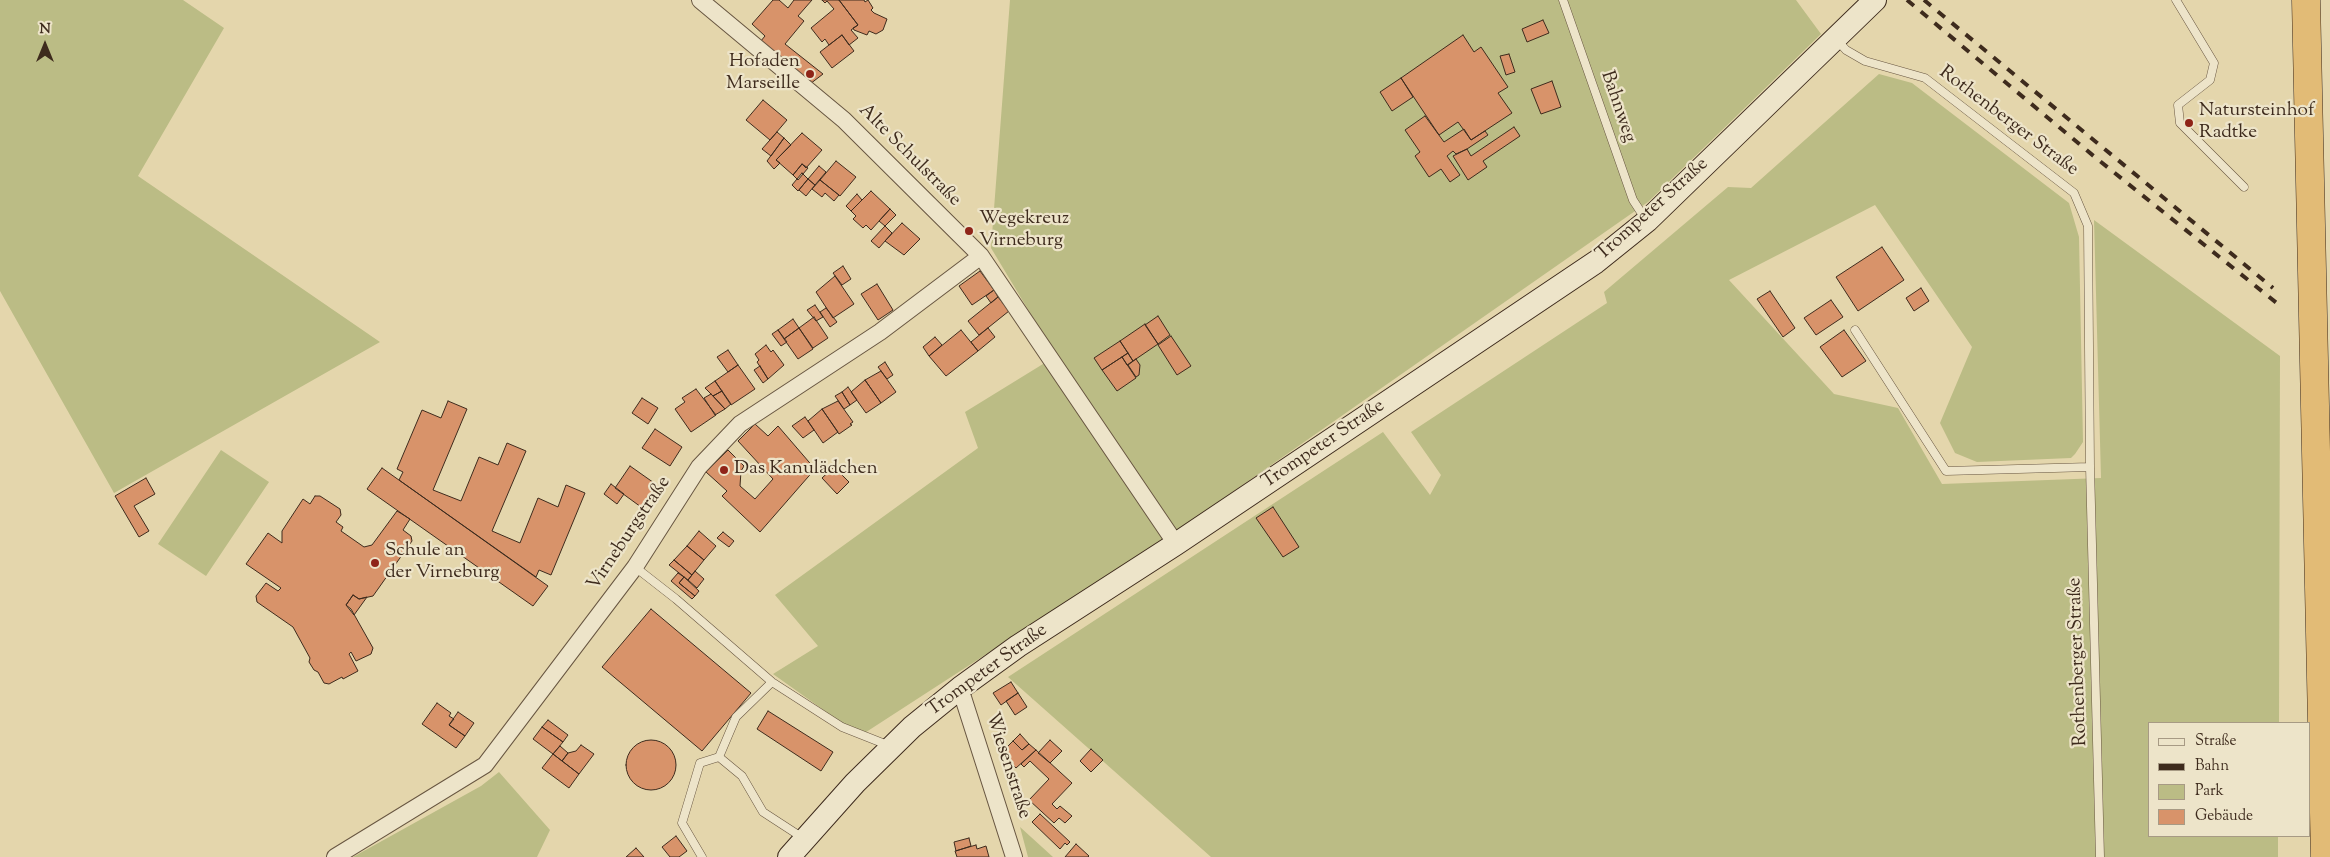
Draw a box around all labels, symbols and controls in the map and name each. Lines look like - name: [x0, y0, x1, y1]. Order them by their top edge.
- north arrow: [20, 20, 70, 70]
- text: N: [39, 20, 51, 40]
- place label: Hofaden Marseille: [726, 52, 800, 96]
- street label: Rothenberger Straße: [1934, 62, 2082, 182]
- marker: Hofaden Marseille: [804, 68, 816, 80]
- street label: Bahnweg: [1594, 68, 1640, 146]
- street label: Alte Schulstraße: [853, 100, 965, 212]
- place label: Natursteinhof Radtke: [2199, 101, 2315, 145]
- marker: Natursteinhof Radtke: [2183, 117, 2195, 129]
- street label: Trompeter Straße: [1592, 154, 1714, 266]
- place label: Wegekreuz Virneburg: [979, 209, 1069, 253]
- marker: Wegekreuz Virneburg: [963, 225, 975, 237]
- street label: Trompeter Straße: [1258, 396, 1390, 494]
- place label: Das Kanulädchen: [734, 459, 878, 481]
- marker: Das Kanulädchen: [718, 464, 730, 476]
- street label: Virneburgstraße: [583, 473, 677, 595]
- place label: Schule an der Virneburg: [385, 541, 500, 585]
- marker: Schule an der Virneburg: [369, 557, 381, 569]
- street label: Rothenberger Straße: [2065, 577, 2093, 747]
- street label: Trompeter Straße: [923, 620, 1053, 722]
- street label: Wiesenstraße: [979, 710, 1035, 822]
- legend: [2148, 722, 2310, 837]
- text: Straße: [2195, 731, 2237, 752]
- text: Bahn: [2195, 756, 2229, 777]
- text: Park: [2195, 781, 2224, 802]
- text: Gebäude: [2195, 806, 2253, 827]

